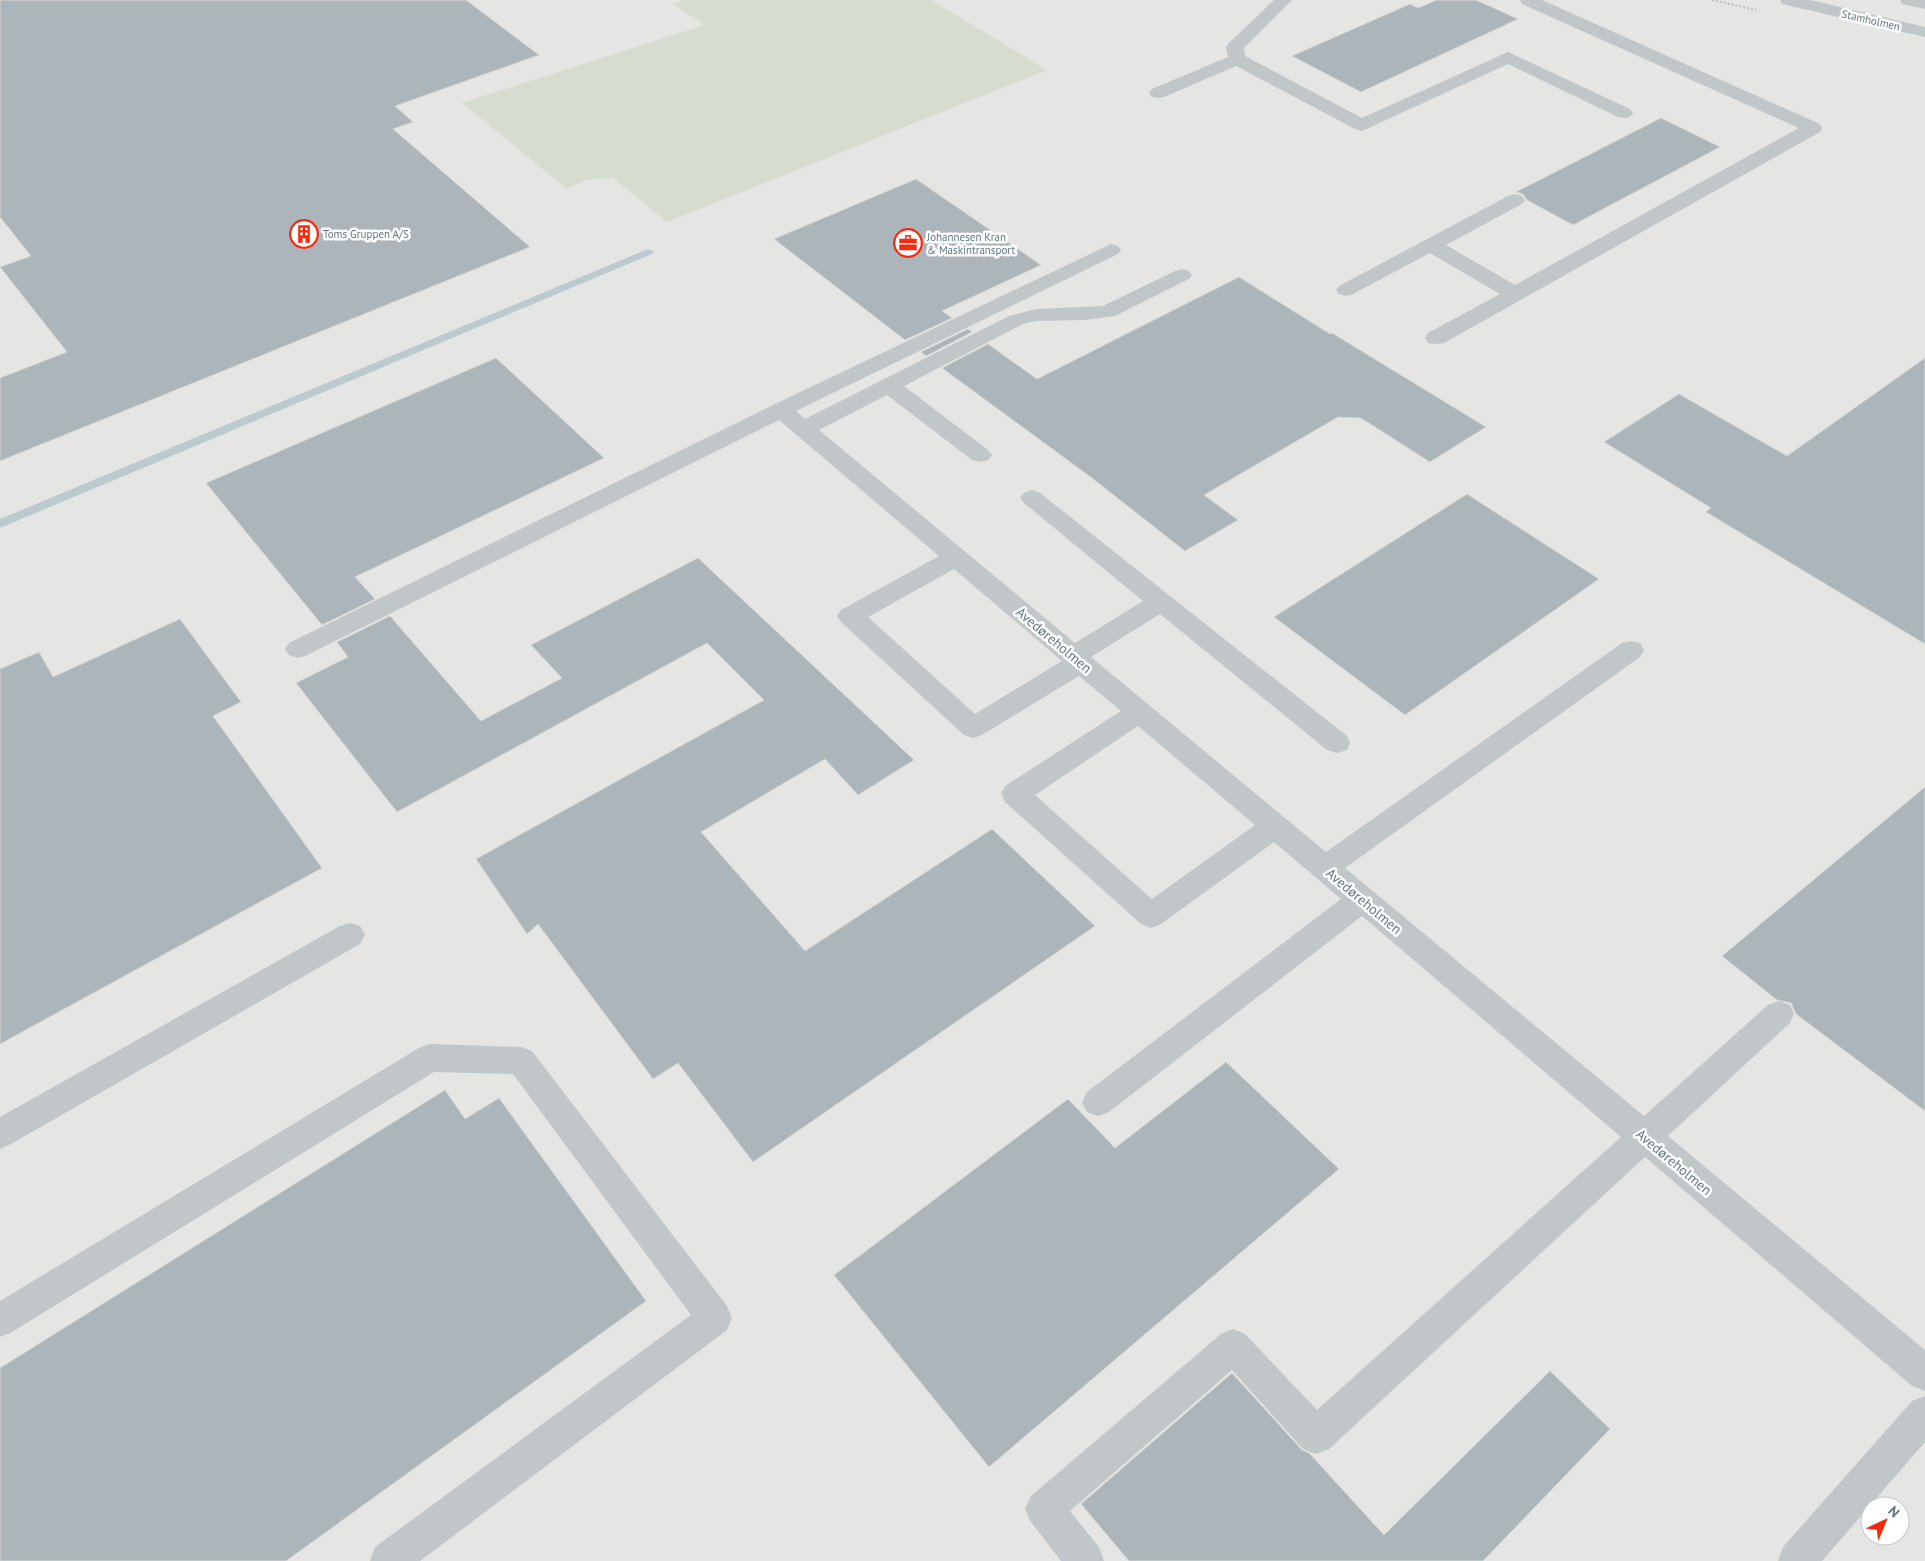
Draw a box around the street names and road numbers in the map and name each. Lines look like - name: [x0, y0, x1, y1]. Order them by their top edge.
- street label: Stamholmen: [1840, 6, 1902, 34]
- street label: Avedøreholmen: [1012, 603, 1096, 677]
- street label: Avedøreholmen: [1322, 864, 1406, 938]
- street label: Avedøreholmen: [1632, 1125, 1716, 1199]

